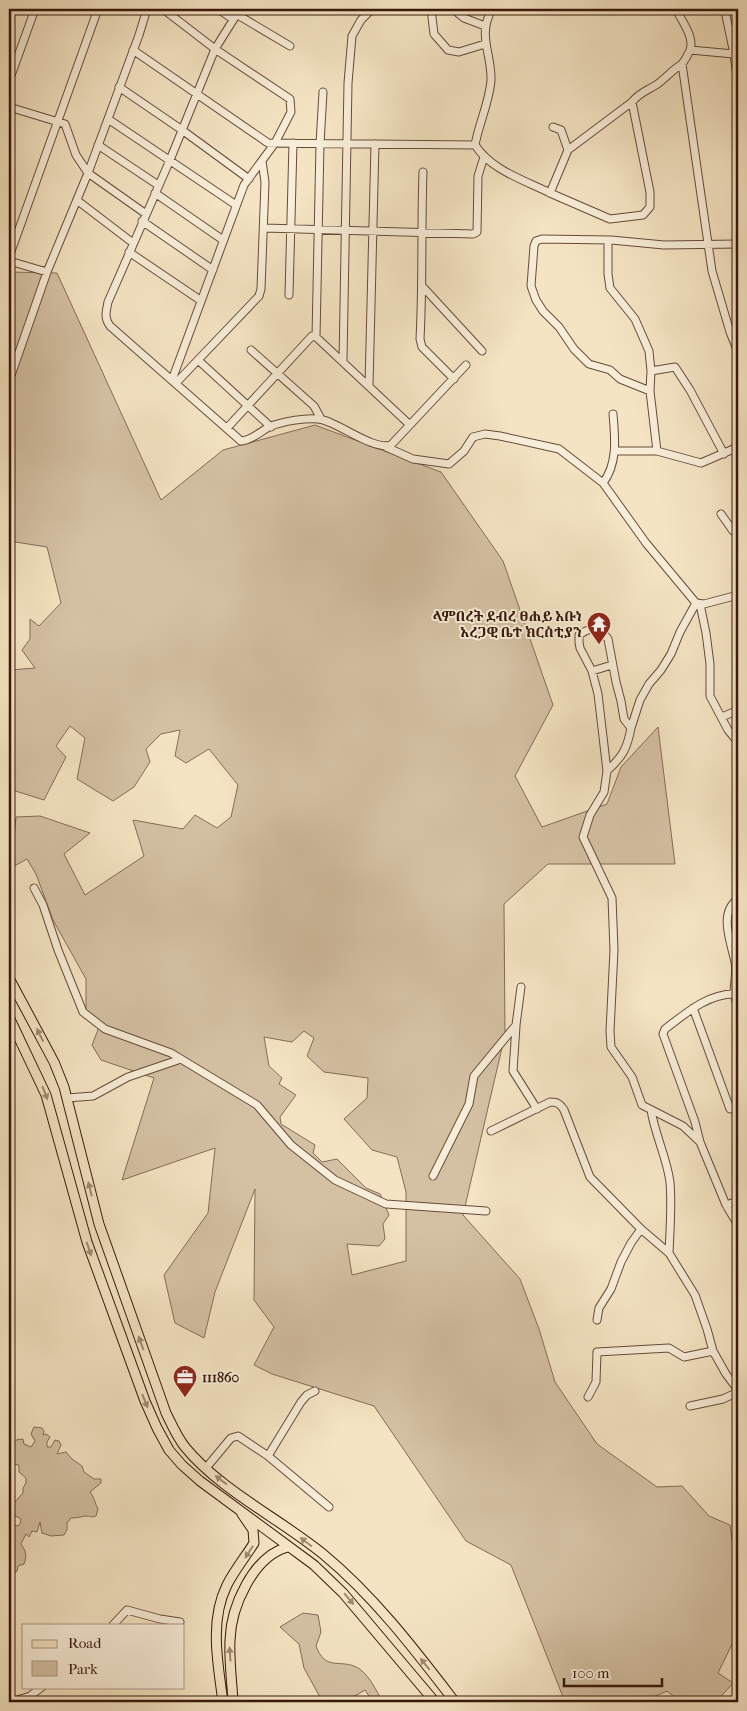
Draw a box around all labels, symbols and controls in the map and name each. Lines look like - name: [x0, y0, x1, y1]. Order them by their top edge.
- place label: ላምበረት ደብረ ፀሐይ አቡነ አረጋዊ ቤተ ክርስቲያን: [433, 608, 582, 641]
- temple icon: ላምበረት ደብረ ፀሐይ አቡነ አረጋዊ ቤተ ክርስቲያን: [586, 611, 612, 645]
- one-way arrow: [35, 1029, 44, 1042]
- one-way arrow: [41, 1086, 49, 1101]
- one-way arrow: [86, 1182, 94, 1197]
- one-way arrow: [85, 1242, 93, 1257]
- one-way arrow: [137, 1335, 145, 1350]
- office icon: 111860: [172, 1364, 198, 1398]
- place label: 111860: [202, 1369, 240, 1386]
- one-way arrow: [142, 1394, 150, 1409]
- one-way arrow: [215, 1475, 228, 1486]
- one-way arrow: [300, 1536, 313, 1547]
- one-way arrow: [244, 1546, 253, 1559]
- one-way arrow: [343, 1592, 354, 1605]
- legend: [22, 1624, 185, 1688]
- text: Road: [68, 1634, 102, 1652]
- one-way arrow: [226, 1645, 234, 1661]
- scale bar: [564, 1656, 662, 1688]
- one-way arrow: [419, 1657, 430, 1670]
- text: Park: [68, 1660, 98, 1678]
- text: 100 m: [572, 1664, 610, 1682]

